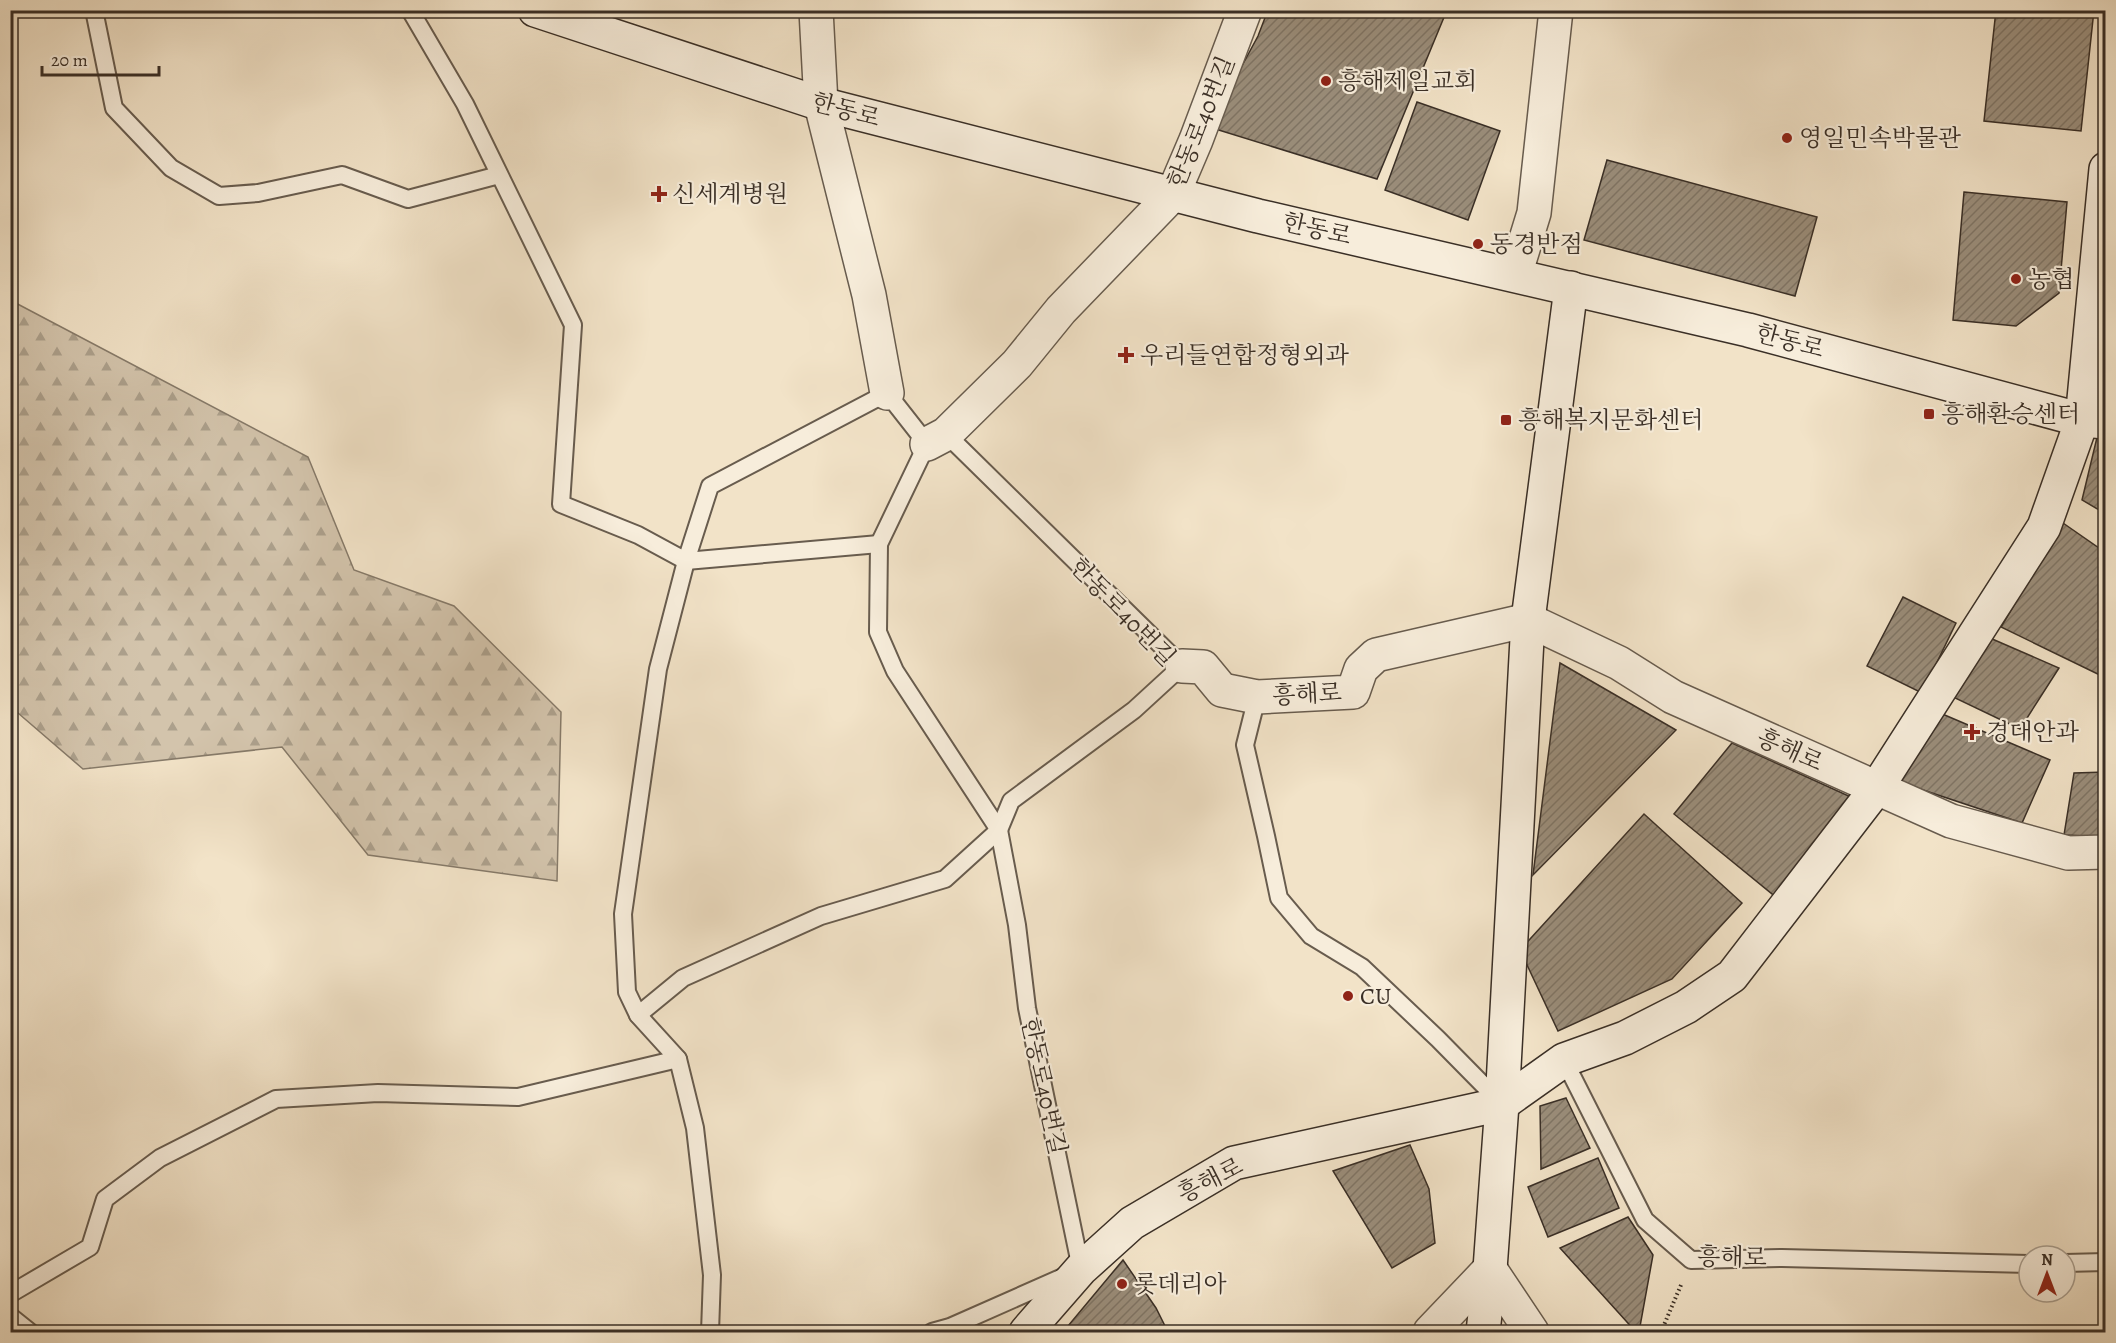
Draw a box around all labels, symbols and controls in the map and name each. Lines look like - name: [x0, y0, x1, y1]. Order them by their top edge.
- scale bar: [42, 39, 159, 77]
- text: 20 m: [51, 48, 88, 72]
- street label: 한동로40번길: [1160, 51, 1242, 193]
- place label: 흥해제일교회: [1338, 65, 1477, 97]
- marker: 흥해제일교회: [1319, 74, 1333, 88]
- street label: 한동로: [808, 86, 884, 134]
- place label: 영일민속박물관: [1799, 122, 1961, 154]
- marker: 영일민속박물관: [1780, 131, 1794, 145]
- place label: 신세계병원: [672, 178, 788, 210]
- marker: 신세계병원: [650, 185, 668, 203]
- street label: 한동로: [1280, 206, 1354, 252]
- place label: 동경반점: [1490, 228, 1583, 260]
- marker: 동경반점: [1471, 237, 1485, 251]
- place label: 농협: [2028, 263, 2074, 295]
- marker: 농협: [2009, 272, 2023, 286]
- street label: 한동로: [1752, 317, 1828, 365]
- place label: 우리들연합정형외과: [1140, 339, 1349, 371]
- marker: 우리들연합정형외과: [1117, 346, 1135, 364]
- place label: 흥해환승센터: [1941, 398, 2080, 430]
- place label: 흥해복지문화센터: [1518, 404, 1703, 436]
- marker: 흥해환승센터: [1922, 407, 1936, 421]
- marker: 흥해복지문화센터: [1499, 413, 1513, 427]
- street label: 한동로40번길: [1063, 551, 1183, 673]
- street label: 흥해로: [1271, 676, 1343, 712]
- place label: 경대안과: [1986, 716, 2080, 748]
- street label: 흥해로: [1752, 721, 1828, 779]
- marker: 경대안과: [1963, 723, 1981, 741]
- place label: CU: [1360, 980, 1391, 1012]
- marker: CU: [1341, 989, 1355, 1003]
- street label: 한동로40번길: [1014, 1014, 1074, 1158]
- street label: 흥해로: [1172, 1150, 1248, 1210]
- street label: 흥해로: [1697, 1240, 1767, 1274]
- north arrow: [2017, 1244, 2077, 1304]
- text: N: [2041, 1249, 2053, 1271]
- place label: 롯데리아: [1134, 1268, 1227, 1300]
- marker: 롯데리아: [1115, 1277, 1129, 1291]

